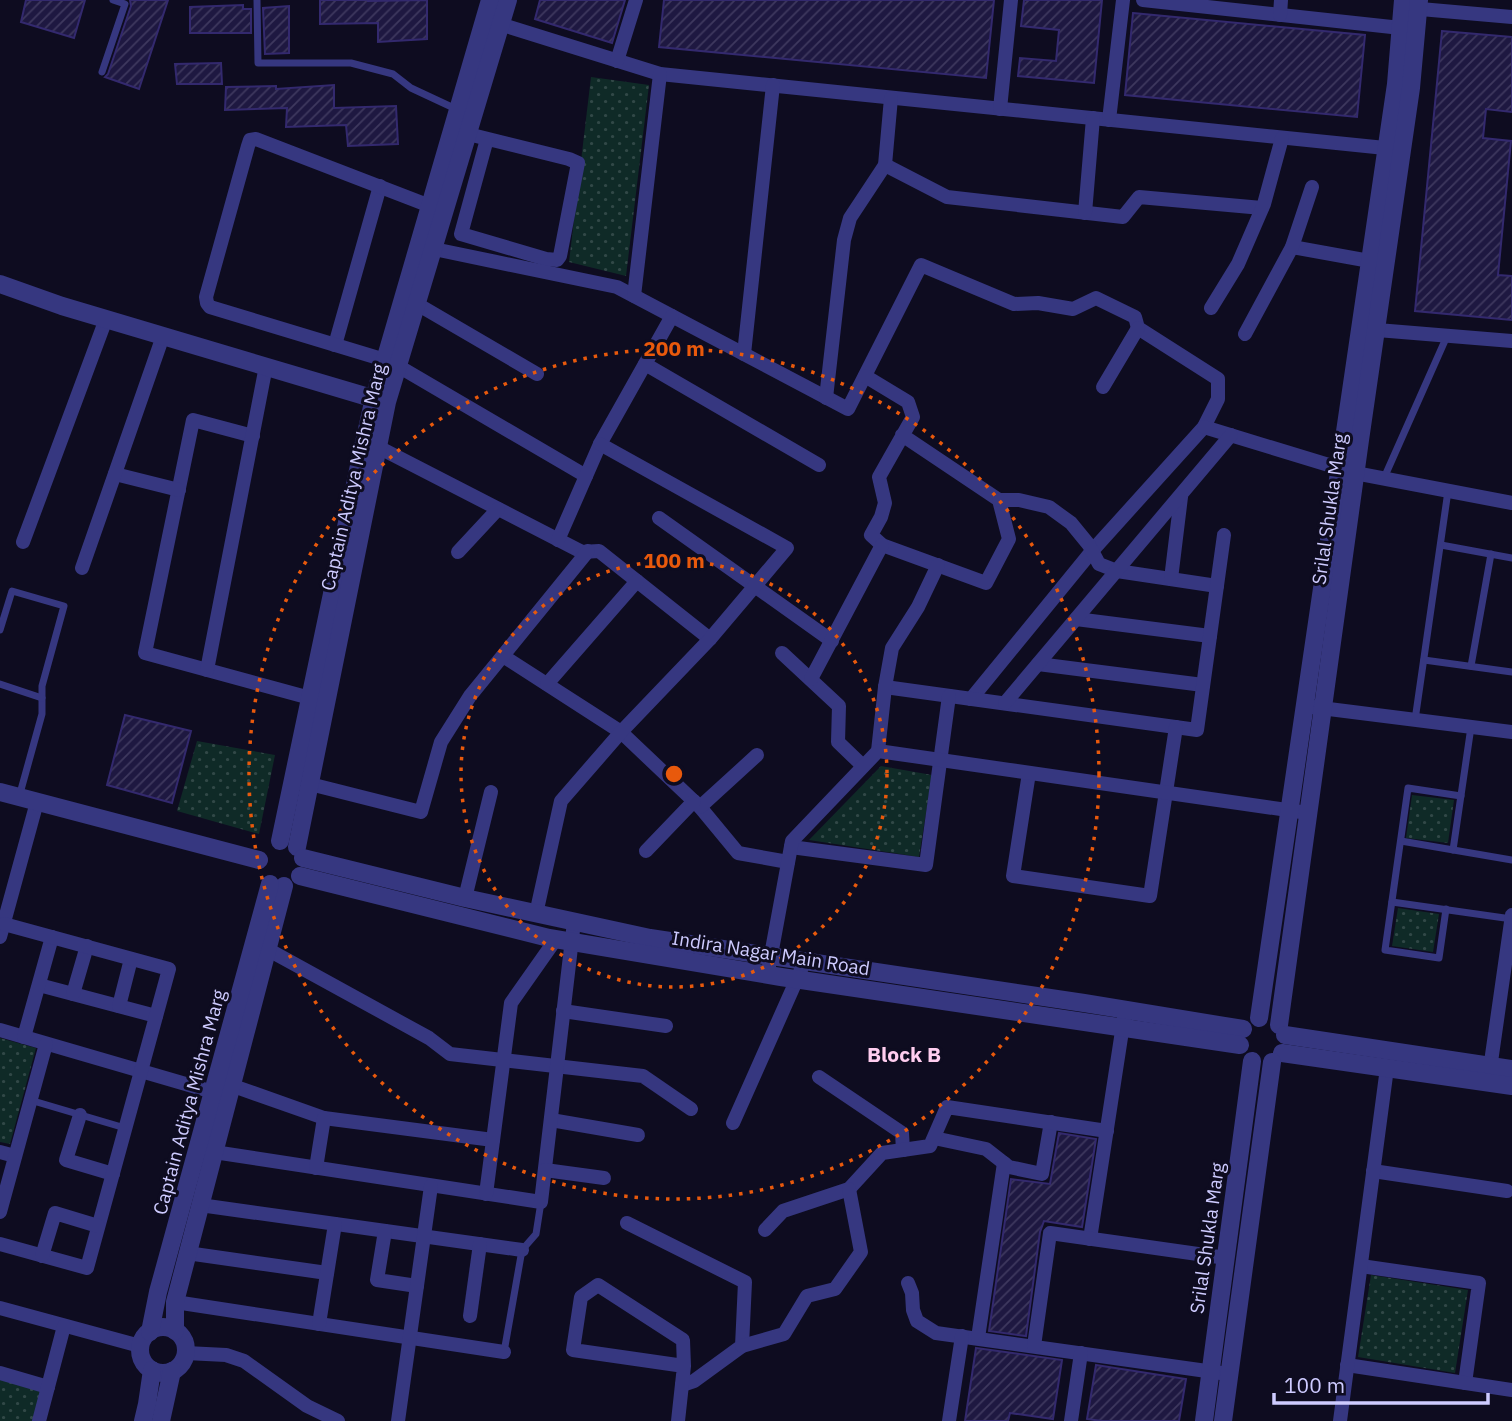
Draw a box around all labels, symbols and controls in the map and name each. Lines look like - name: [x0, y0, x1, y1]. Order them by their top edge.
- text: 200 m: [643, 334, 705, 362]
- street label: Captain Aditya Mishra Marg: [315, 361, 391, 593]
- street label: Srilal Shukla Marg: [1307, 432, 1351, 586]
- text: 100 m: [643, 546, 705, 574]
- centre of rings: [662, 762, 686, 786]
- street label: Indira Nagar Main Road: [670, 925, 872, 981]
- street label: Captain Aditya Mishra Marg: [147, 987, 231, 1217]
- district label: Block B: [867, 1040, 941, 1068]
- street label: Srilal Shukla Marg: [1185, 1161, 1229, 1315]
- scale bar: [1274, 1362, 1488, 1406]
- text: 100 m: [1284, 1371, 1345, 1399]

